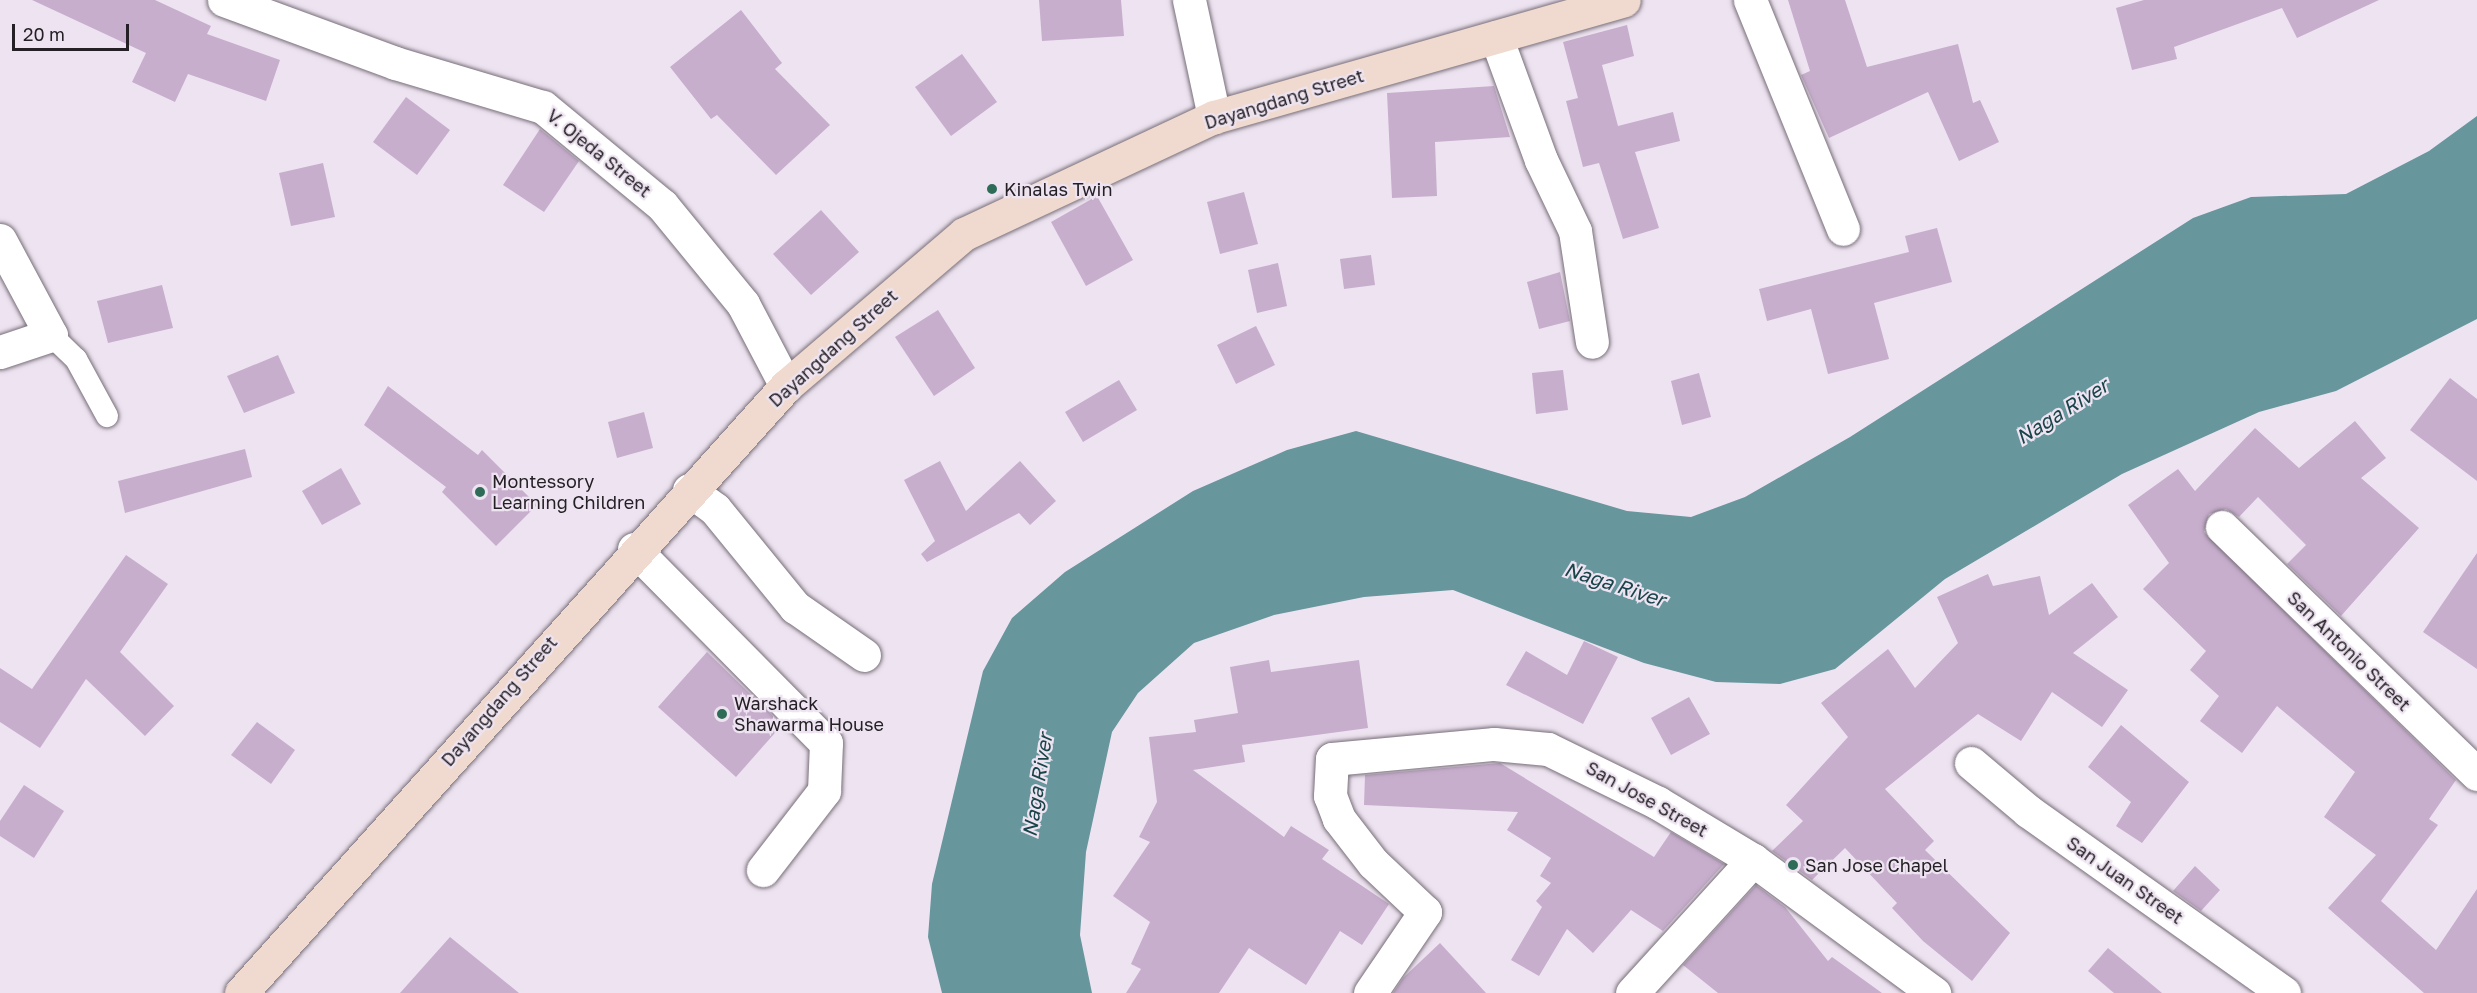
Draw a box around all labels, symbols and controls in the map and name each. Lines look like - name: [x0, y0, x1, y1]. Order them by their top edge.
- scale bar: [15, 12, 132, 50]
- text: 20 m: [23, 23, 65, 45]
- street label: Dayangdang Street: [1202, 64, 1366, 134]
- street label: V. Ojeda Street: [543, 104, 655, 202]
- place label: Kinalas Twin: [1004, 178, 1112, 200]
- marker: Kinalas Twin: [985, 182, 999, 196]
- street label: Dayangdang Street: [764, 285, 902, 411]
- water label: Naga River: [2011, 373, 2113, 449]
- place label: Montessory Learning Children: [492, 471, 645, 514]
- marker: Montessory Learning Children: [473, 485, 487, 499]
- water label: Naga River: [1562, 556, 1668, 612]
- street label: San Antonio Street: [2283, 587, 2415, 715]
- street label: Dayangdang Street: [437, 631, 561, 771]
- place label: Warshack Shawarma House: [734, 693, 884, 736]
- marker: Warshack Shawarma House: [715, 707, 729, 721]
- water label: Naga River: [1017, 732, 1057, 838]
- street label: San Jose Street: [1582, 757, 1712, 841]
- street label: San Juan Street: [2063, 832, 2187, 928]
- place label: San Jose Chapel: [1805, 854, 1948, 876]
- marker: San Jose Chapel: [1786, 858, 1800, 872]

